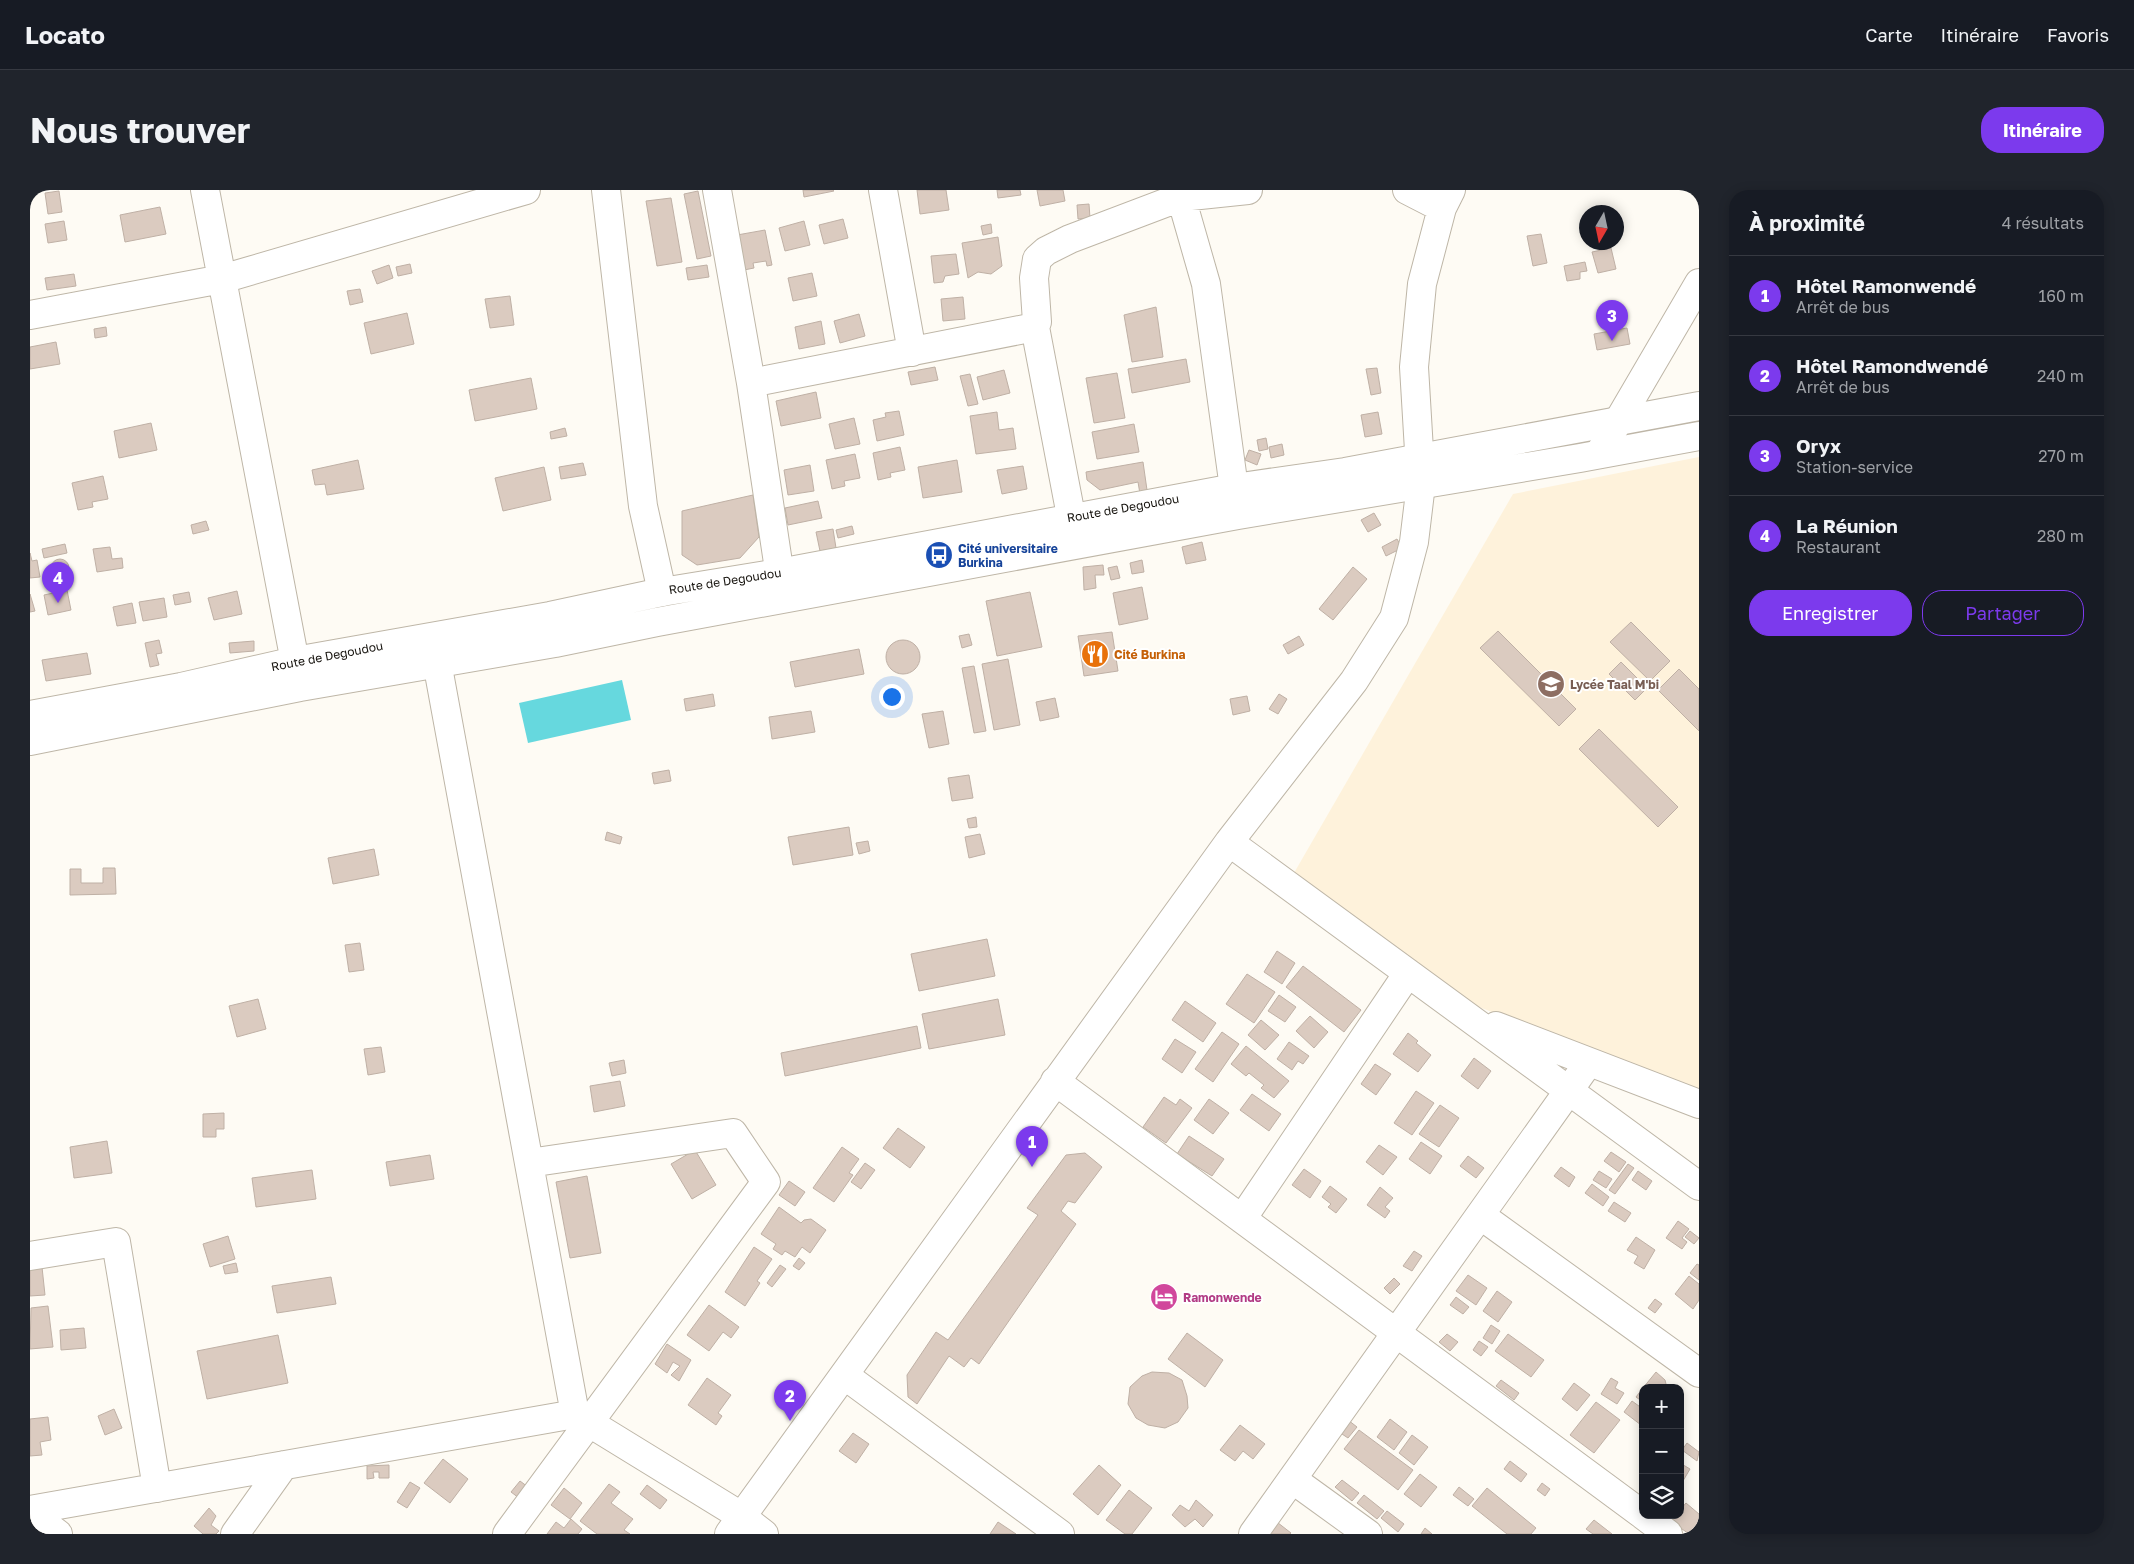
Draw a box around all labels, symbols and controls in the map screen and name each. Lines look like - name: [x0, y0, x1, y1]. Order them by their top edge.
- text: Locato: [25, 20, 105, 49]
- text: Carte: [1865, 24, 1913, 46]
- text: Itinéraire: [1941, 24, 2019, 46]
- text: Favoris: [2047, 24, 2109, 46]
- button: Itinéraire: [1981, 107, 2104, 153]
- text: Nous trouver: [30, 109, 250, 151]
- north arrow: [1579, 205, 1624, 250]
- text: À proximité: [1749, 210, 1865, 236]
- text: 4 résultats: [2002, 213, 2084, 233]
- text: Hôtel Ramonwendé: [1796, 274, 1976, 297]
- text: 1: [1761, 286, 1769, 306]
- text: 160 m: [2038, 286, 2084, 306]
- text: Arrêt de bus: [1796, 297, 1890, 317]
- pin: 3: [1596, 300, 1628, 341]
- text: Hôtel Ramondwendé: [1796, 354, 1988, 377]
- text: 2: [1760, 366, 1770, 386]
- text: 240 m: [2037, 366, 2084, 386]
- text: Arrêt de bus: [1796, 377, 1890, 397]
- text: Oryx: [1796, 434, 1841, 457]
- text: 3: [1760, 446, 1770, 466]
- text: 270 m: [2038, 446, 2084, 466]
- text: Station-service: [1796, 457, 1913, 477]
- street label: Route de Degoudou: [1066, 491, 1180, 525]
- text: La Réunion: [1796, 514, 1898, 537]
- text: 4: [1760, 526, 1770, 546]
- text: 280 m: [2037, 526, 2084, 546]
- text: Restaurant: [1796, 537, 1881, 557]
- bus stop icon: Cité universitaire Burkina: [924, 540, 954, 570]
- place label: Cité universitaire Burkina: [958, 541, 1058, 570]
- pin: 4: [42, 562, 74, 603]
- street label: Route de Degoudou: [668, 565, 782, 597]
- button: Enregistrer: [1749, 590, 1912, 636]
- button: Partager: [1922, 590, 2084, 636]
- street label: Route de Degoudou: [270, 638, 384, 674]
- restaurant icon: Cité Burkina: [1080, 639, 1110, 669]
- place label: Cité Burkina: [1114, 647, 1185, 662]
- school or university icon: Lycée Taal M'bi: [1536, 669, 1566, 699]
- place label: Lycée Taal M'bi: [1570, 677, 1659, 692]
- your location: [879, 684, 905, 710]
- pin: 1: [1016, 1126, 1048, 1167]
- hotel icon: Ramonwende: [1149, 1282, 1179, 1312]
- place label: Ramonwende: [1183, 1290, 1262, 1305]
- pin: 2: [774, 1380, 806, 1421]
- map controls: [1639, 1384, 1684, 1519]
- button: +: [1639, 1384, 1684, 1429]
- button: −: [1639, 1429, 1684, 1474]
- button: layers: [1639, 1474, 1684, 1519]

